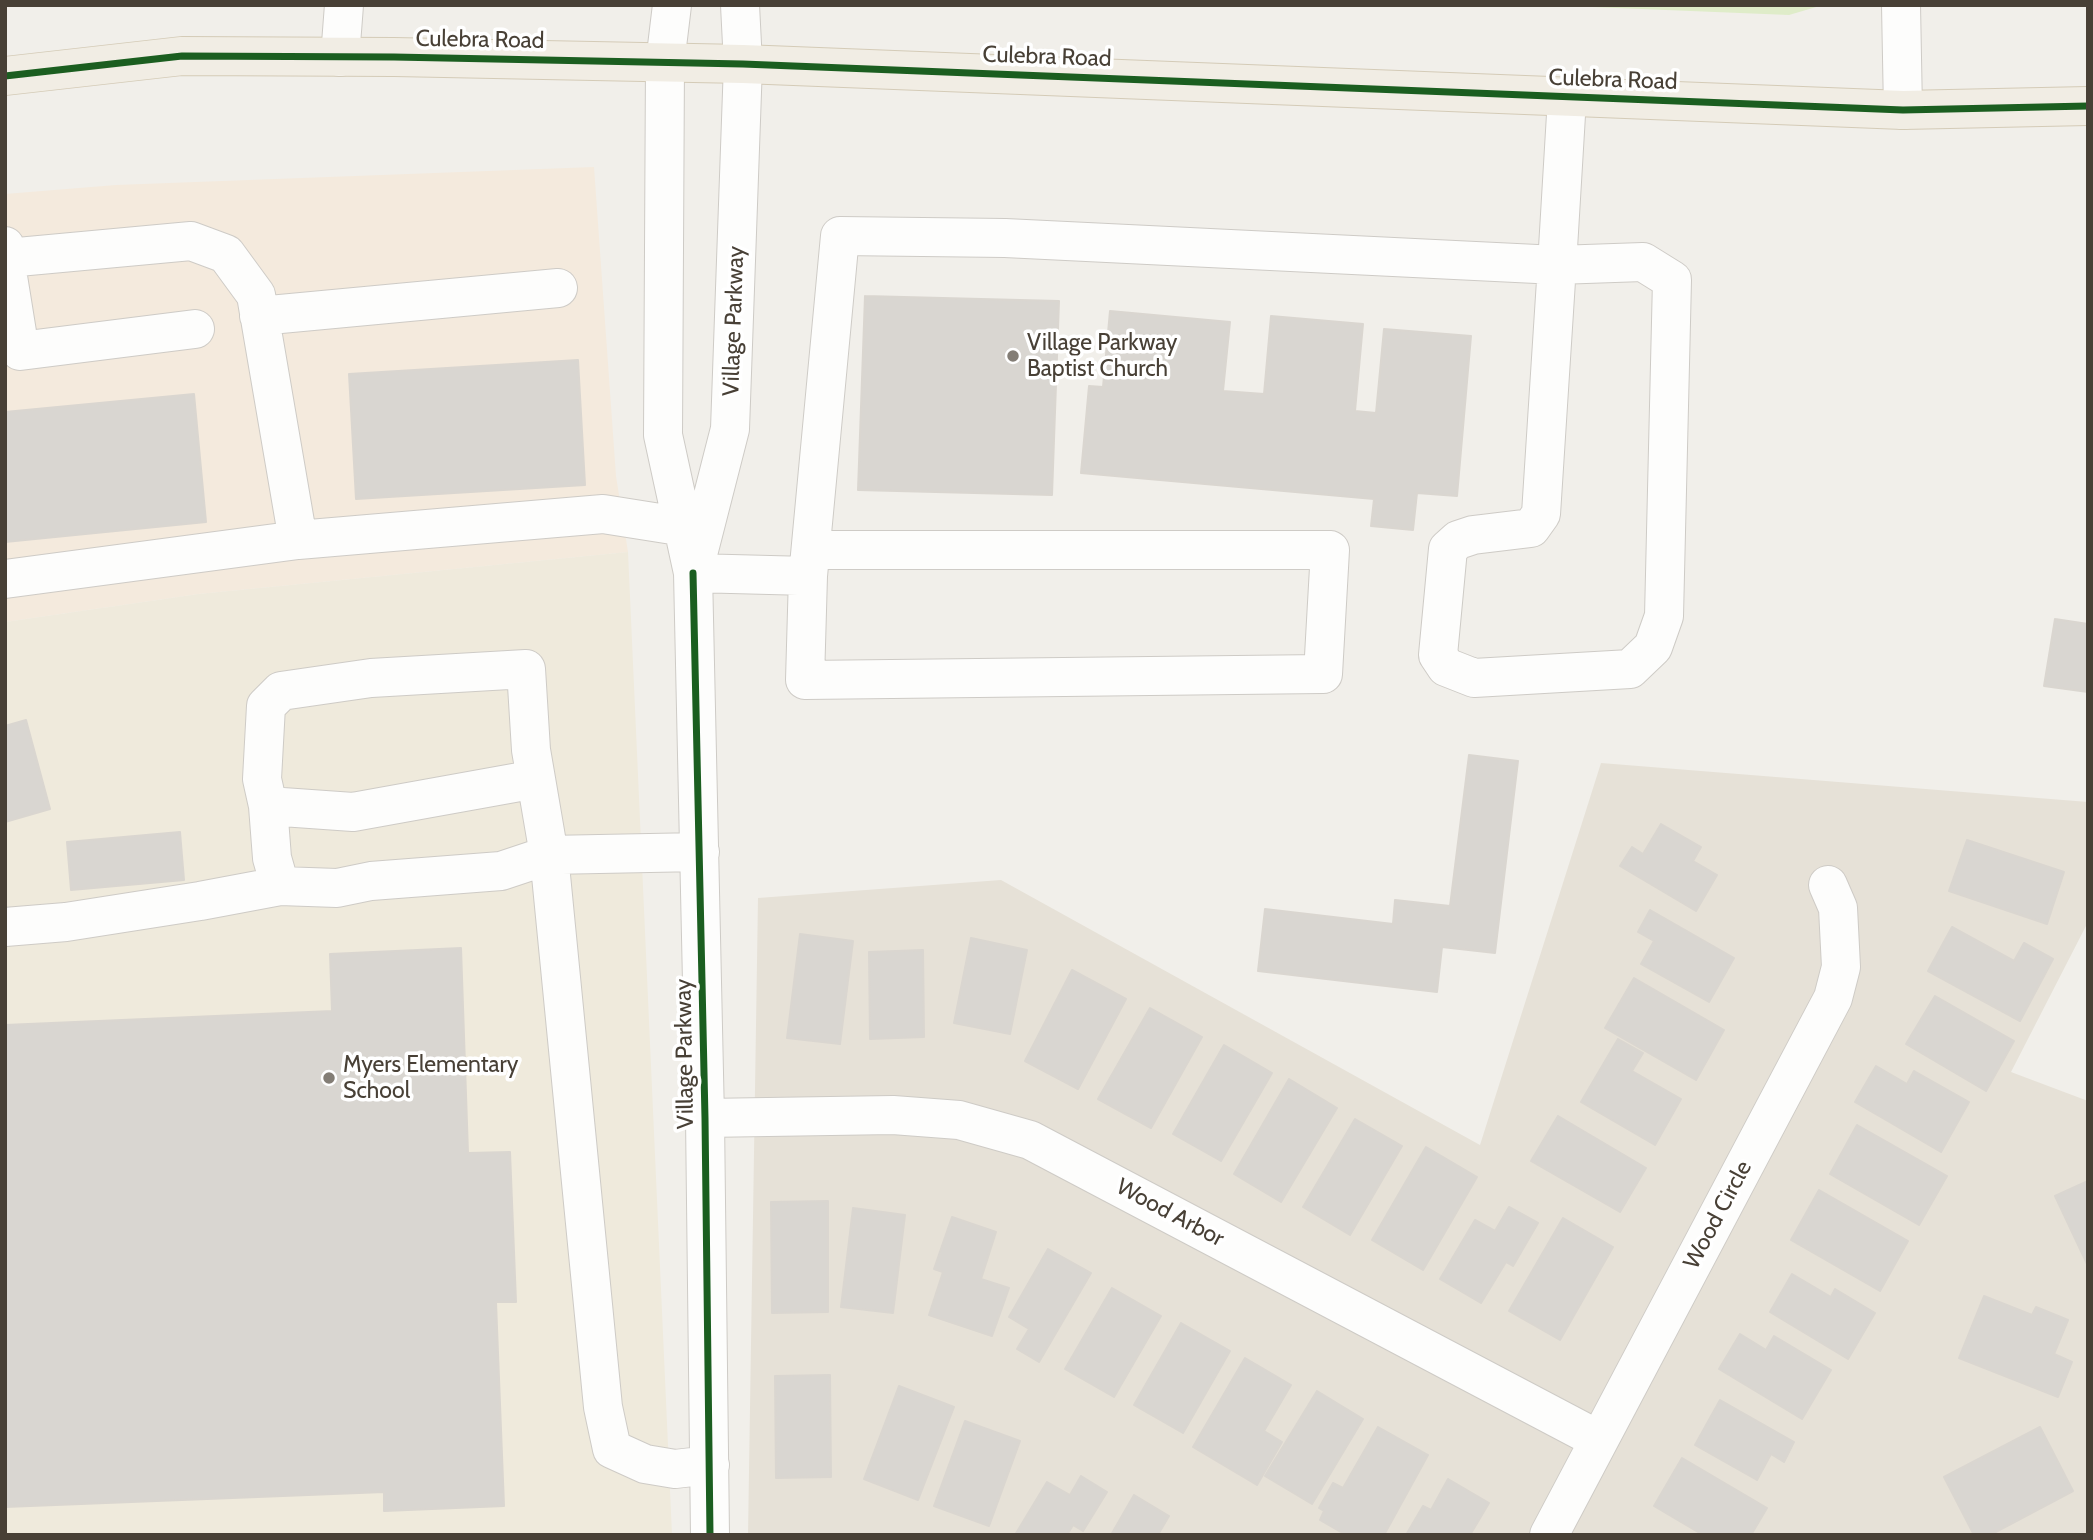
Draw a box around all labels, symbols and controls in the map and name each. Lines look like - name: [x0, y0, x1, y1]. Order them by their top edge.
- street label: Culebra Road: [415, 25, 545, 55]
- street label: Culebra Road: [982, 41, 1112, 73]
- street label: Culebra Road: [1548, 64, 1678, 96]
- street label: Village Parkway: [718, 245, 750, 397]
- place label: Village Parkway Baptist Church: [1027, 329, 1177, 383]
- marker: Village Parkway Baptist Church: [1005, 348, 1021, 364]
- street label: Village Parkway: [670, 979, 700, 1129]
- place label: Myers Elementary School: [343, 1051, 518, 1105]
- marker: Myers Elementary School: [321, 1070, 337, 1086]
- street label: Wood Circle: [1678, 1156, 1758, 1274]
- street label: Wood Arbor: [1111, 1173, 1229, 1253]

